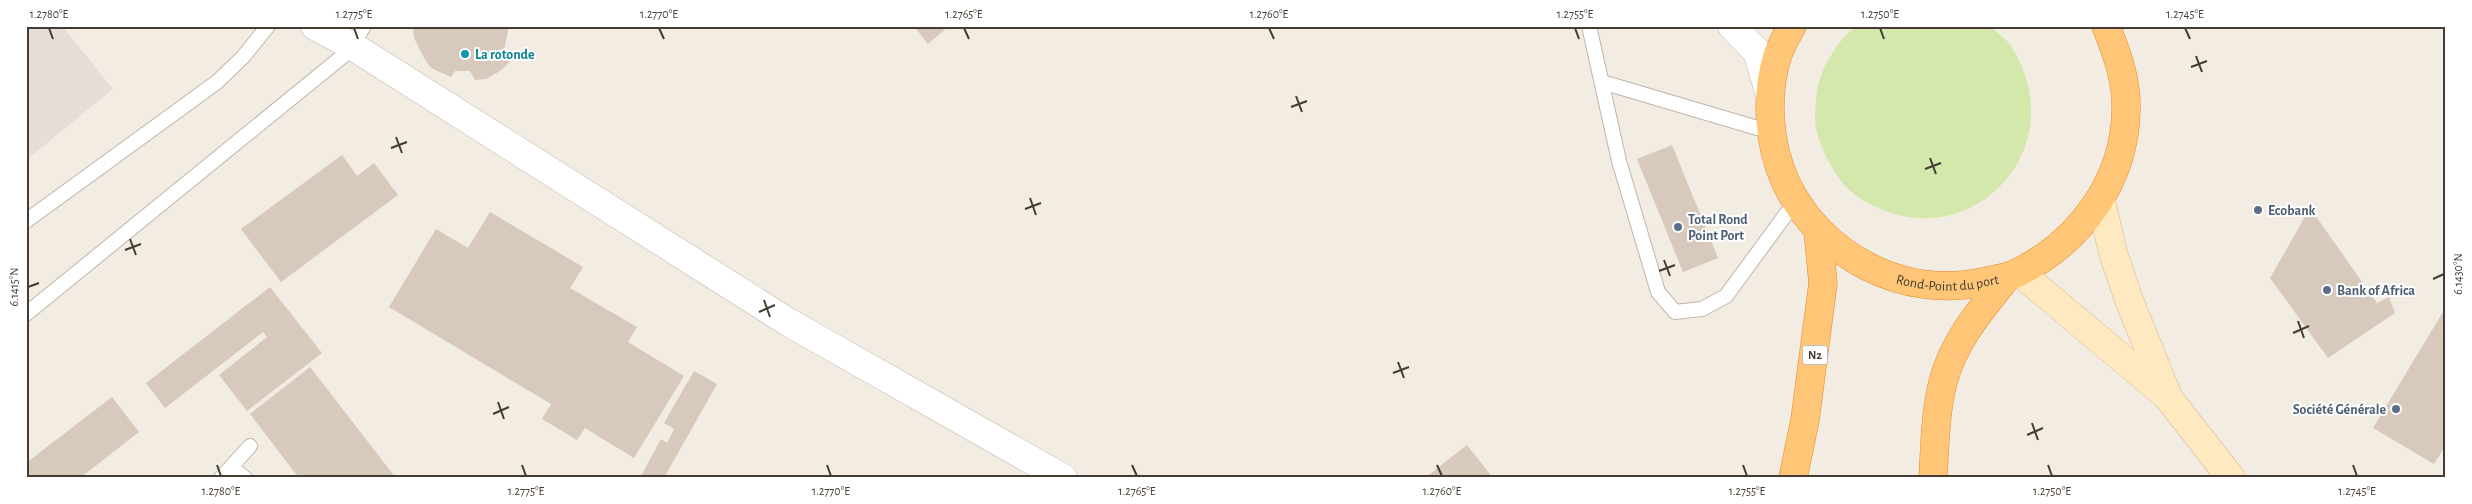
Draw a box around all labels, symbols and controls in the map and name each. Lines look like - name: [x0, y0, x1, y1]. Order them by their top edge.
- text: 1.2780°E: [30, 8, 69, 20]
- text: 1.2775°E: [336, 8, 373, 20]
- text: 1.2770°E: [640, 8, 678, 20]
- text: 1.2765°E: [945, 8, 983, 20]
- text: 1.2760°E: [1250, 8, 1289, 20]
- text: 1.2755°E: [1557, 8, 1594, 20]
- text: 1.2750°E: [1861, 8, 1899, 20]
- text: 1.2745°E: [2166, 8, 2204, 20]
- marker: La rotonde: [459, 48, 471, 60]
- place label: La rotonde: [475, 48, 535, 62]
- marker: Ecobank: [2252, 204, 2264, 216]
- place label: Ecobank: [2268, 204, 2316, 218]
- place label: Total Rond Point Port: [1688, 213, 1748, 243]
- marker: Total Rond Point Port: [1672, 221, 1684, 233]
- text: 6.1430°N: [2452, 253, 2464, 295]
- text: 6.1415°N: [8, 267, 20, 307]
- street label: Rond-Point du port: [1895, 272, 2000, 294]
- marker: Bank of Africa: [2321, 284, 2333, 296]
- place label: Bank of Africa: [2337, 284, 2415, 298]
- road number: N2: [1802, 346, 1828, 364]
- place label: Société Générale: [2293, 403, 2386, 417]
- marker: Société Générale: [2390, 403, 2402, 415]
- text: 1.2780°E: [202, 485, 241, 497]
- text: 1.2775°E: [508, 485, 545, 497]
- text: 1.2770°E: [812, 485, 850, 497]
- text: 1.2765°E: [1118, 485, 1156, 497]
- text: 1.2760°E: [1423, 485, 1462, 497]
- text: 1.2755°E: [1729, 485, 1766, 497]
- text: 1.2750°E: [2033, 485, 2071, 497]
- text: 1.2745°E: [2338, 485, 2376, 497]

